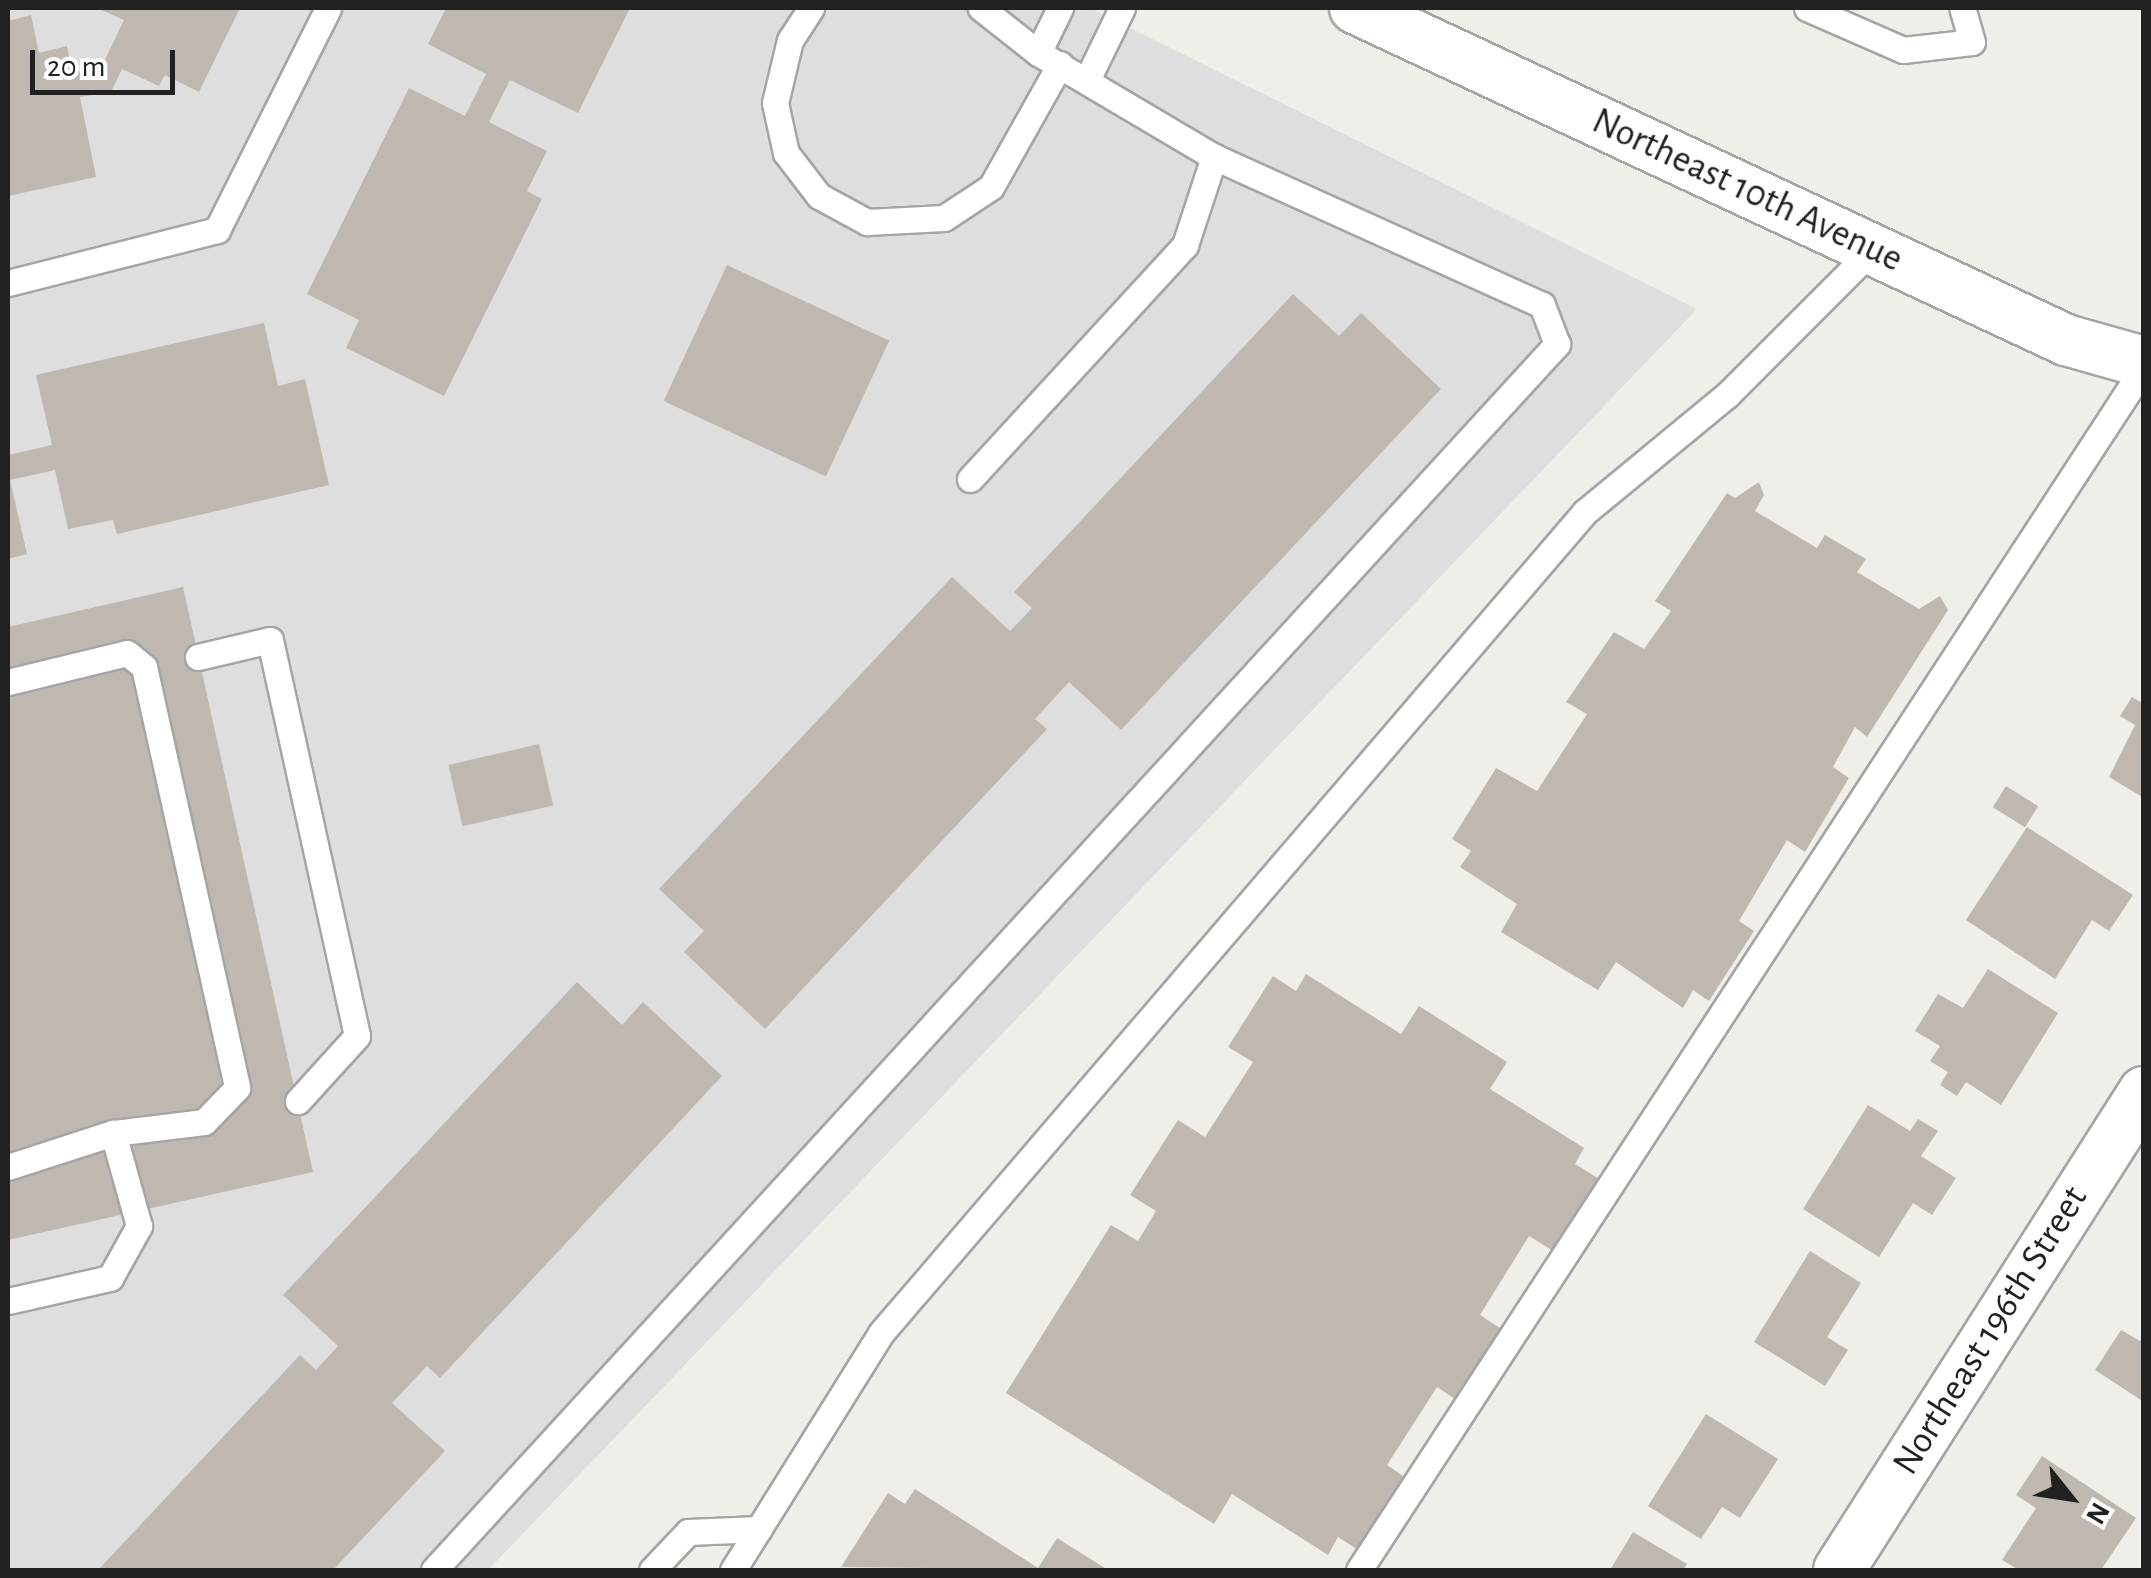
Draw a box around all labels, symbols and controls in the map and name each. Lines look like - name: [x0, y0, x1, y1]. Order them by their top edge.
- scale bar: [35, 30, 180, 92]
- text: 20 m: [47, 52, 105, 82]
- street label: Northeast 10th Avenue: [1585, 99, 1909, 283]
- street label: Northeast 196th Street: [1884, 1178, 2098, 1484]
- north arrow: [2021, 1448, 2121, 1548]
- text: N: [2080, 1498, 2114, 1528]

